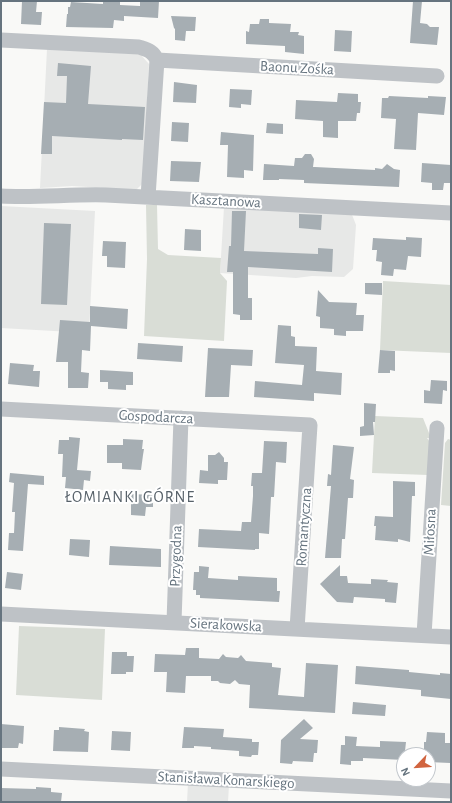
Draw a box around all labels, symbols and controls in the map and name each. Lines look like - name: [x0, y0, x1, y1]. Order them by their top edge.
- street label: Baonu Zośka: [260, 57, 334, 79]
- street label: Kasztanowa: [191, 190, 261, 212]
- street label: Gospodarcza: [118, 406, 194, 428]
- district label: ŁOMIANKI GÓRNE: [65, 487, 195, 507]
- street label: Romantyczna: [292, 487, 316, 567]
- street label: Miłosna: [420, 508, 440, 556]
- street label: Przygodna: [166, 525, 186, 587]
- street label: Sierakowska: [190, 614, 262, 636]
- north arrow: [396, 747, 436, 787]
- text: N: [399, 766, 412, 778]
- street label: Stanisława Konarskiego: [157, 767, 295, 793]

